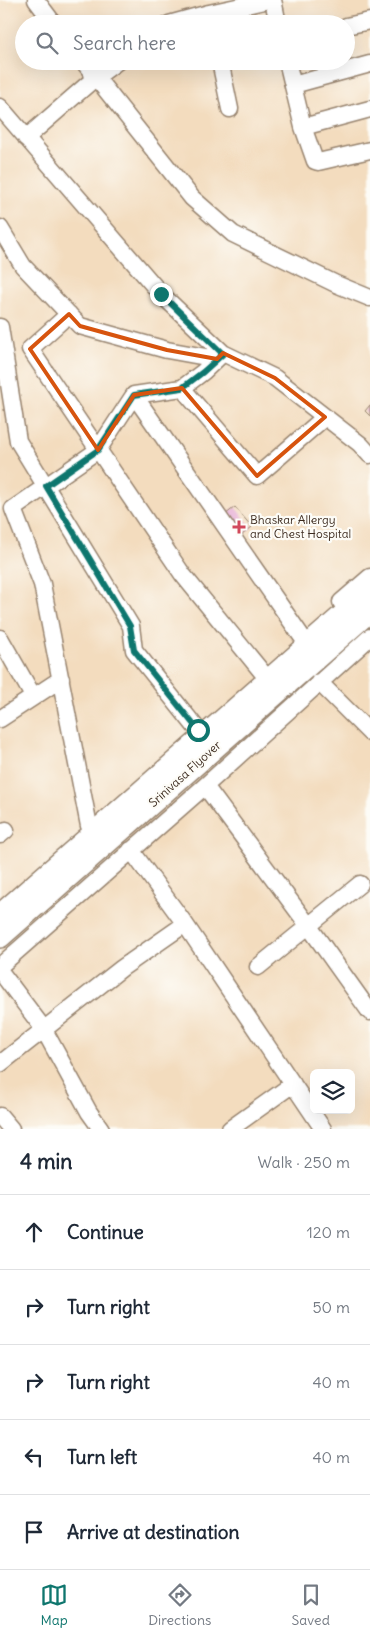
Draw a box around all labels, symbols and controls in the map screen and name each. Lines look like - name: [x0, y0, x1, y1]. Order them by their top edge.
- search box: [15, 15, 355, 70]
- icon: search: [33, 29, 61, 57]
- text: Search here: [73, 31, 176, 55]
- route end: [150, 283, 173, 306]
- place label: Bhaskar Allergy and Chest Hospital: [250, 512, 351, 541]
- marker: Bhaskar Allergy and Chest Hospital: [232, 520, 246, 534]
- route start: [187, 719, 210, 742]
- street label: Srinivasa Flyover: [145, 737, 224, 810]
- map controls: [310, 1069, 355, 1114]
- button: layers: [310, 1069, 355, 1114]
- text: 4 min: [20, 1148, 72, 1175]
- text: Walk · 250 m: [258, 1152, 350, 1172]
- icon: ahead: [20, 1218, 48, 1246]
- text: Continue: [67, 1220, 144, 1244]
- text: 120 m: [307, 1222, 350, 1242]
- icon: right: [20, 1293, 48, 1321]
- text: Turn right: [67, 1295, 150, 1319]
- text: 50 m: [312, 1297, 350, 1317]
- icon: right: [20, 1368, 48, 1396]
- text: Turn right: [67, 1370, 150, 1394]
- text: 40 m: [312, 1372, 350, 1392]
- icon: left: [20, 1443, 48, 1471]
- text: Turn left: [67, 1445, 137, 1469]
- text: 40 m: [312, 1447, 350, 1467]
- icon: arrive: [20, 1518, 48, 1546]
- text: Arrive at destination: [67, 1520, 240, 1544]
- tab: Map: [40, 1581, 68, 1629]
- tab: Directions: [148, 1581, 211, 1629]
- tab: Saved: [292, 1581, 330, 1629]

